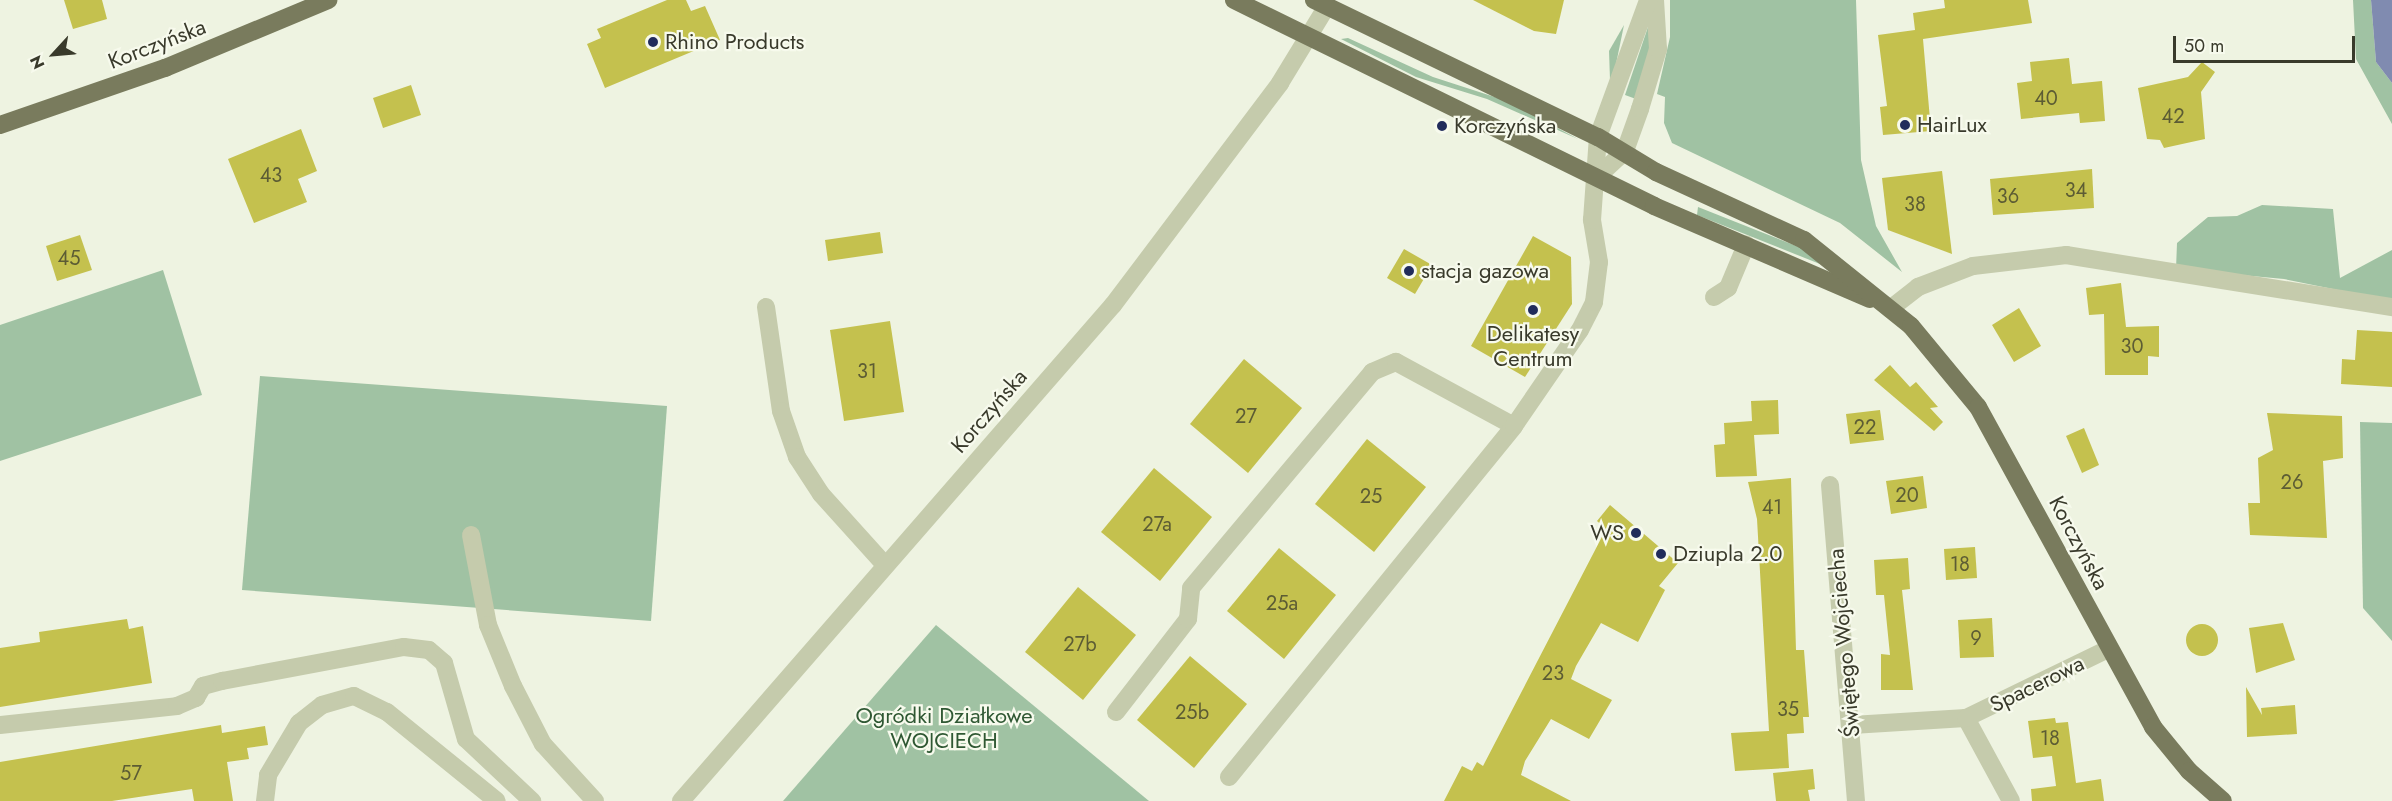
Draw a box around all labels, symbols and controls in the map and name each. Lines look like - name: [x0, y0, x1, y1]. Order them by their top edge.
- street label: Korczyńska: [105, 13, 209, 75]
- north arrow: [24, 24, 84, 84]
- scale bar: [2176, 24, 2358, 62]
- place label: Rhino Products: [665, 29, 804, 55]
- text: 50 m: [2184, 33, 2224, 59]
- marker: Rhino Products: [646, 35, 660, 49]
- text: N: [24, 51, 50, 73]
- house number: 40: [2034, 86, 2058, 110]
- house number: 42: [2161, 104, 2185, 128]
- place label: HairLux: [1917, 112, 1987, 138]
- place label: Korczyńska: [1454, 113, 1556, 139]
- marker: HairLux: [1898, 118, 1912, 132]
- marker: Korczyńska: [1435, 119, 1449, 133]
- house number: 43: [260, 163, 282, 187]
- house number: 34: [2065, 178, 2087, 202]
- house number: 36: [1997, 184, 2019, 208]
- house number: 38: [1904, 192, 1926, 216]
- house number: 45: [58, 246, 80, 270]
- place label: stacja gazowa: [1421, 258, 1549, 284]
- marker: stacja gazowa: [1402, 264, 1416, 278]
- marker: Delikatesy Centrum: [1526, 303, 1540, 317]
- place label: Delikatesy Centrum: [1487, 320, 1579, 372]
- house number: 30: [2121, 334, 2143, 358]
- house number: 31: [857, 359, 877, 383]
- street label: Korczyńska: [945, 364, 1033, 458]
- house number: 27: [1235, 404, 1257, 428]
- house number: 22: [1854, 415, 1876, 439]
- house number: 26: [2281, 470, 2303, 494]
- house number: 20: [1895, 483, 1919, 507]
- house number: 25: [1360, 484, 1382, 508]
- street label: Korczyńska: [2043, 492, 2115, 594]
- house number: 41: [1762, 495, 1782, 519]
- house number: 27a: [1142, 512, 1172, 536]
- place label: WS: [1590, 520, 1624, 546]
- marker: WS: [1629, 526, 1643, 540]
- place label: Dziupla 2.0: [1673, 541, 1782, 567]
- marker: Dziupla 2.0: [1654, 547, 1668, 561]
- street label: Świętego Wojciecha: [1823, 547, 1865, 739]
- house number: 18: [1950, 552, 1970, 576]
- house number: 25a: [1266, 591, 1298, 615]
- house number: 9: [1970, 626, 1982, 650]
- house number: 27b: [1063, 632, 1097, 656]
- street label: Spacerowa: [1986, 650, 2088, 718]
- house number: 23: [1542, 661, 1564, 685]
- house number: 35: [1777, 697, 1799, 721]
- house number: 25b: [1175, 700, 1209, 724]
- park label: Ogródki Działkowe WOJCIECH: [855, 702, 1033, 754]
- house number: 18: [2040, 726, 2060, 750]
- house number: 57: [120, 761, 142, 785]

